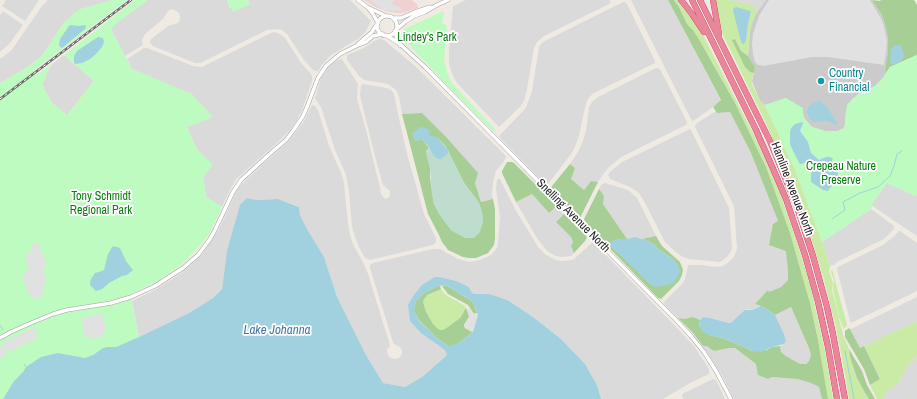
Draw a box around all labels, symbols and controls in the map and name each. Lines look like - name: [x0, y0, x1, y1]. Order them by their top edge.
- park label: Lindey's Park: [397, 31, 457, 45]
- place label: Country Financial: [829, 67, 869, 95]
- marker: Country Financial: [816, 76, 826, 86]
- street label: Hamline Avenue North: [767, 140, 817, 238]
- park label: Crepeau Nature Preserve: [806, 160, 876, 188]
- street label: Snelling Avenue North: [533, 176, 613, 256]
- park label: Tony Schmidt Regional Park: [70, 190, 132, 218]
- water label: Lake Johanna: [244, 323, 310, 339]

